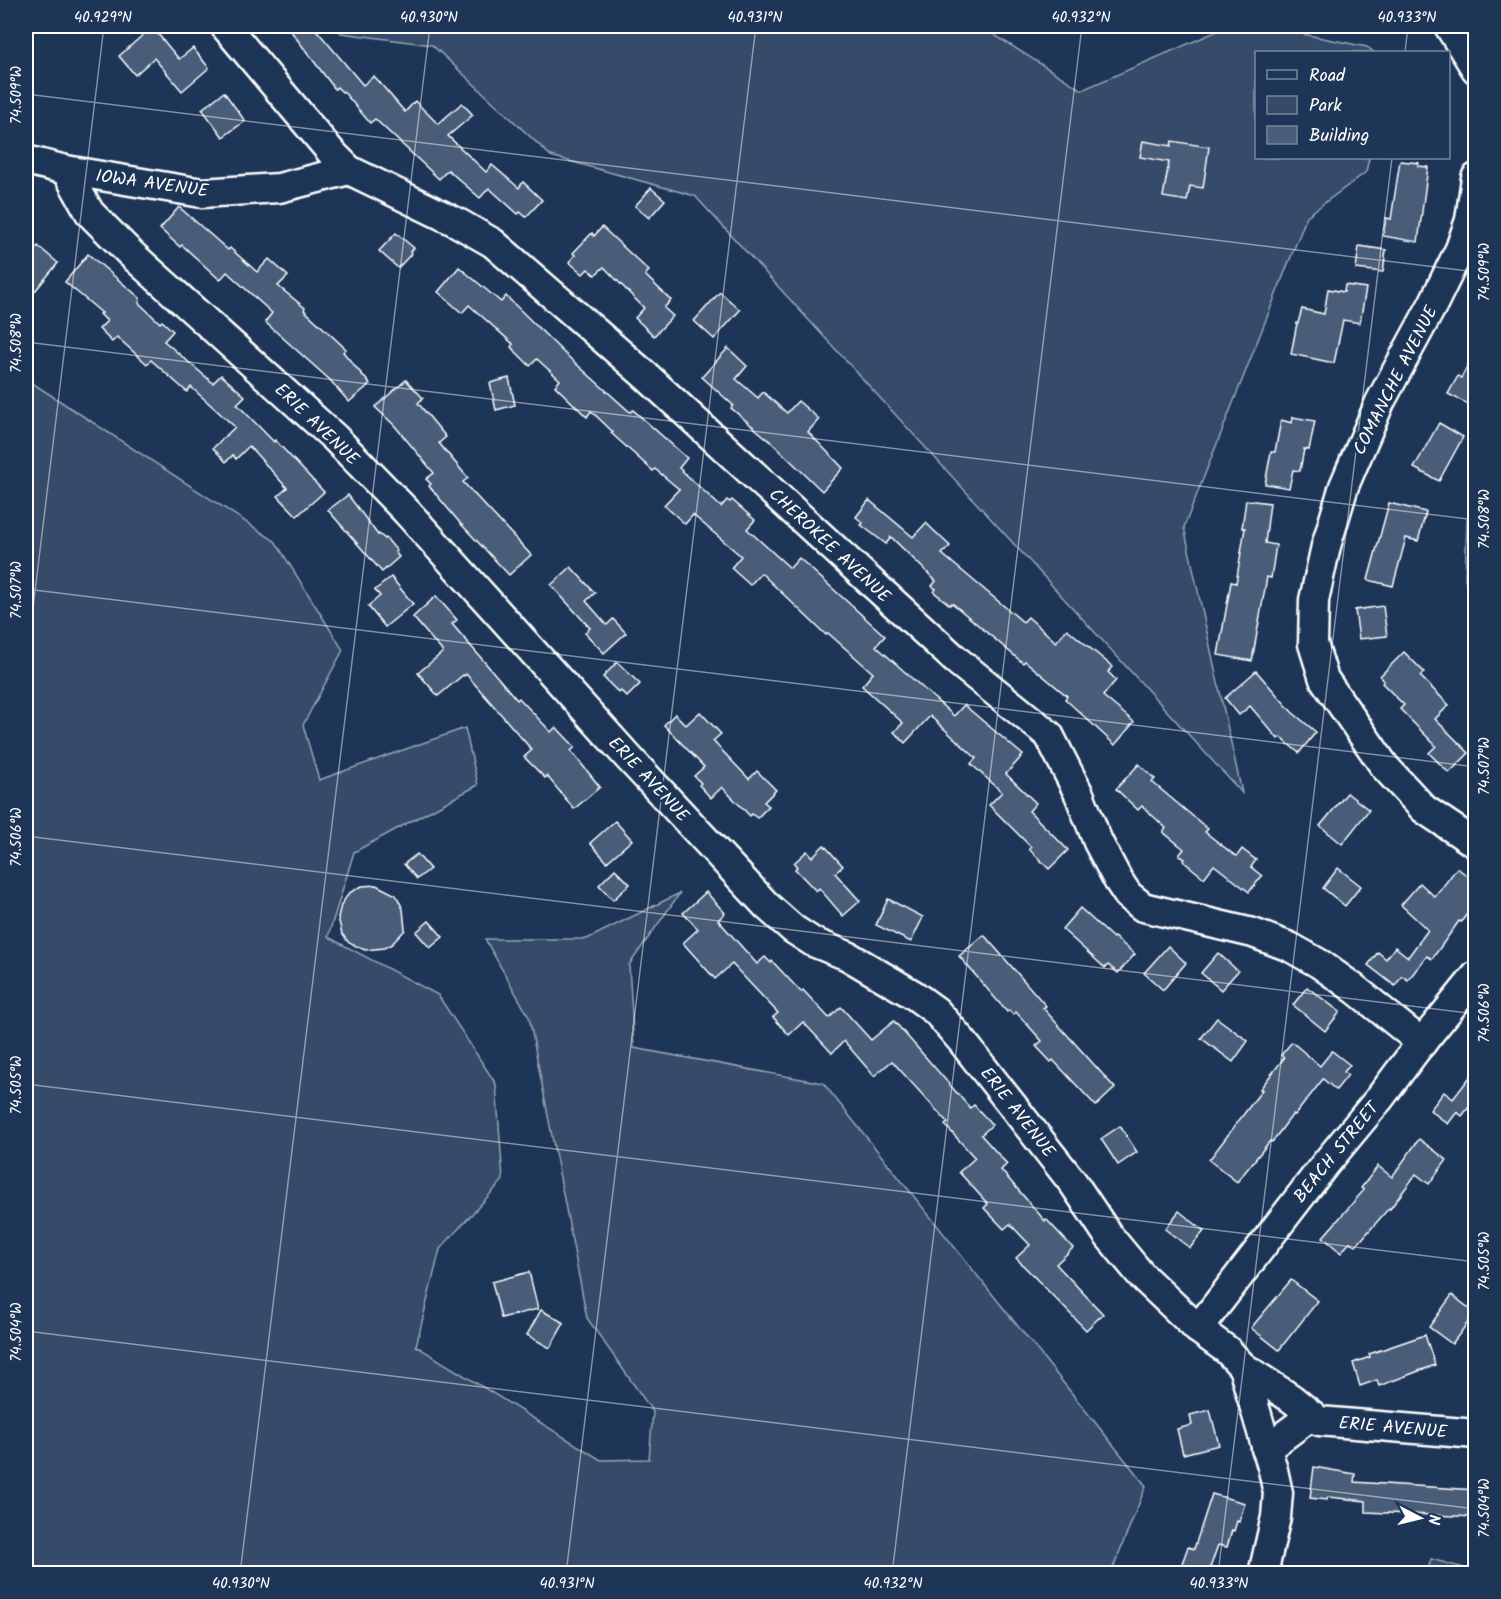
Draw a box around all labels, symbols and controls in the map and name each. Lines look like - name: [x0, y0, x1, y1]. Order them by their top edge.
- text: 40.929°N: [74, 6, 132, 30]
- text: 40.930°N: [400, 6, 458, 30]
- text: 40.931°N: [727, 6, 783, 30]
- text: 40.932°N: [1051, 6, 1111, 30]
- text: 40.933°N: [1377, 6, 1437, 30]
- legend: [1255, 51, 1450, 159]
- text: Road: [1309, 62, 1346, 91]
- text: 74.509°W: [5, 66, 29, 124]
- text: Park: [1309, 92, 1342, 121]
- text: Building: [1309, 122, 1369, 151]
- street label: IOWA AVENUE: [94, 162, 210, 207]
- text: 74.509°W: [1473, 243, 1497, 301]
- street label: COMANCHE AVENUE: [1346, 301, 1447, 460]
- text: 74.508°W: [5, 313, 29, 373]
- street label: ERIE AVENUE: [267, 377, 366, 474]
- street label: CHEROKEE AVENUE: [761, 481, 897, 611]
- text: 74.508°W: [1473, 489, 1497, 549]
- text: 74.507°W: [5, 561, 29, 619]
- street label: ERIE AVENUE: [600, 730, 696, 830]
- text: 74.507°W: [1473, 737, 1497, 795]
- text: 74.506°W: [5, 807, 29, 867]
- text: 74.506°W: [1473, 983, 1497, 1043]
- text: 74.505°W: [5, 1055, 29, 1115]
- street label: ERIE AVENUE: [972, 1061, 1062, 1165]
- street label: BEACH STREET: [1287, 1095, 1388, 1210]
- text: 74.505°W: [1473, 1231, 1497, 1291]
- text: 74.504°W: [5, 1302, 29, 1362]
- street label: ERIE AVENUE: [1337, 1409, 1449, 1448]
- text: 74.504°W: [1473, 1478, 1497, 1538]
- north arrow: [1390, 1488, 1450, 1548]
- text: N: [1420, 1513, 1446, 1526]
- text: 40.930°N: [212, 1572, 270, 1596]
- text: 40.931°N: [539, 1572, 595, 1596]
- text: 40.932°N: [863, 1572, 923, 1596]
- text: 40.933°N: [1189, 1572, 1249, 1596]

